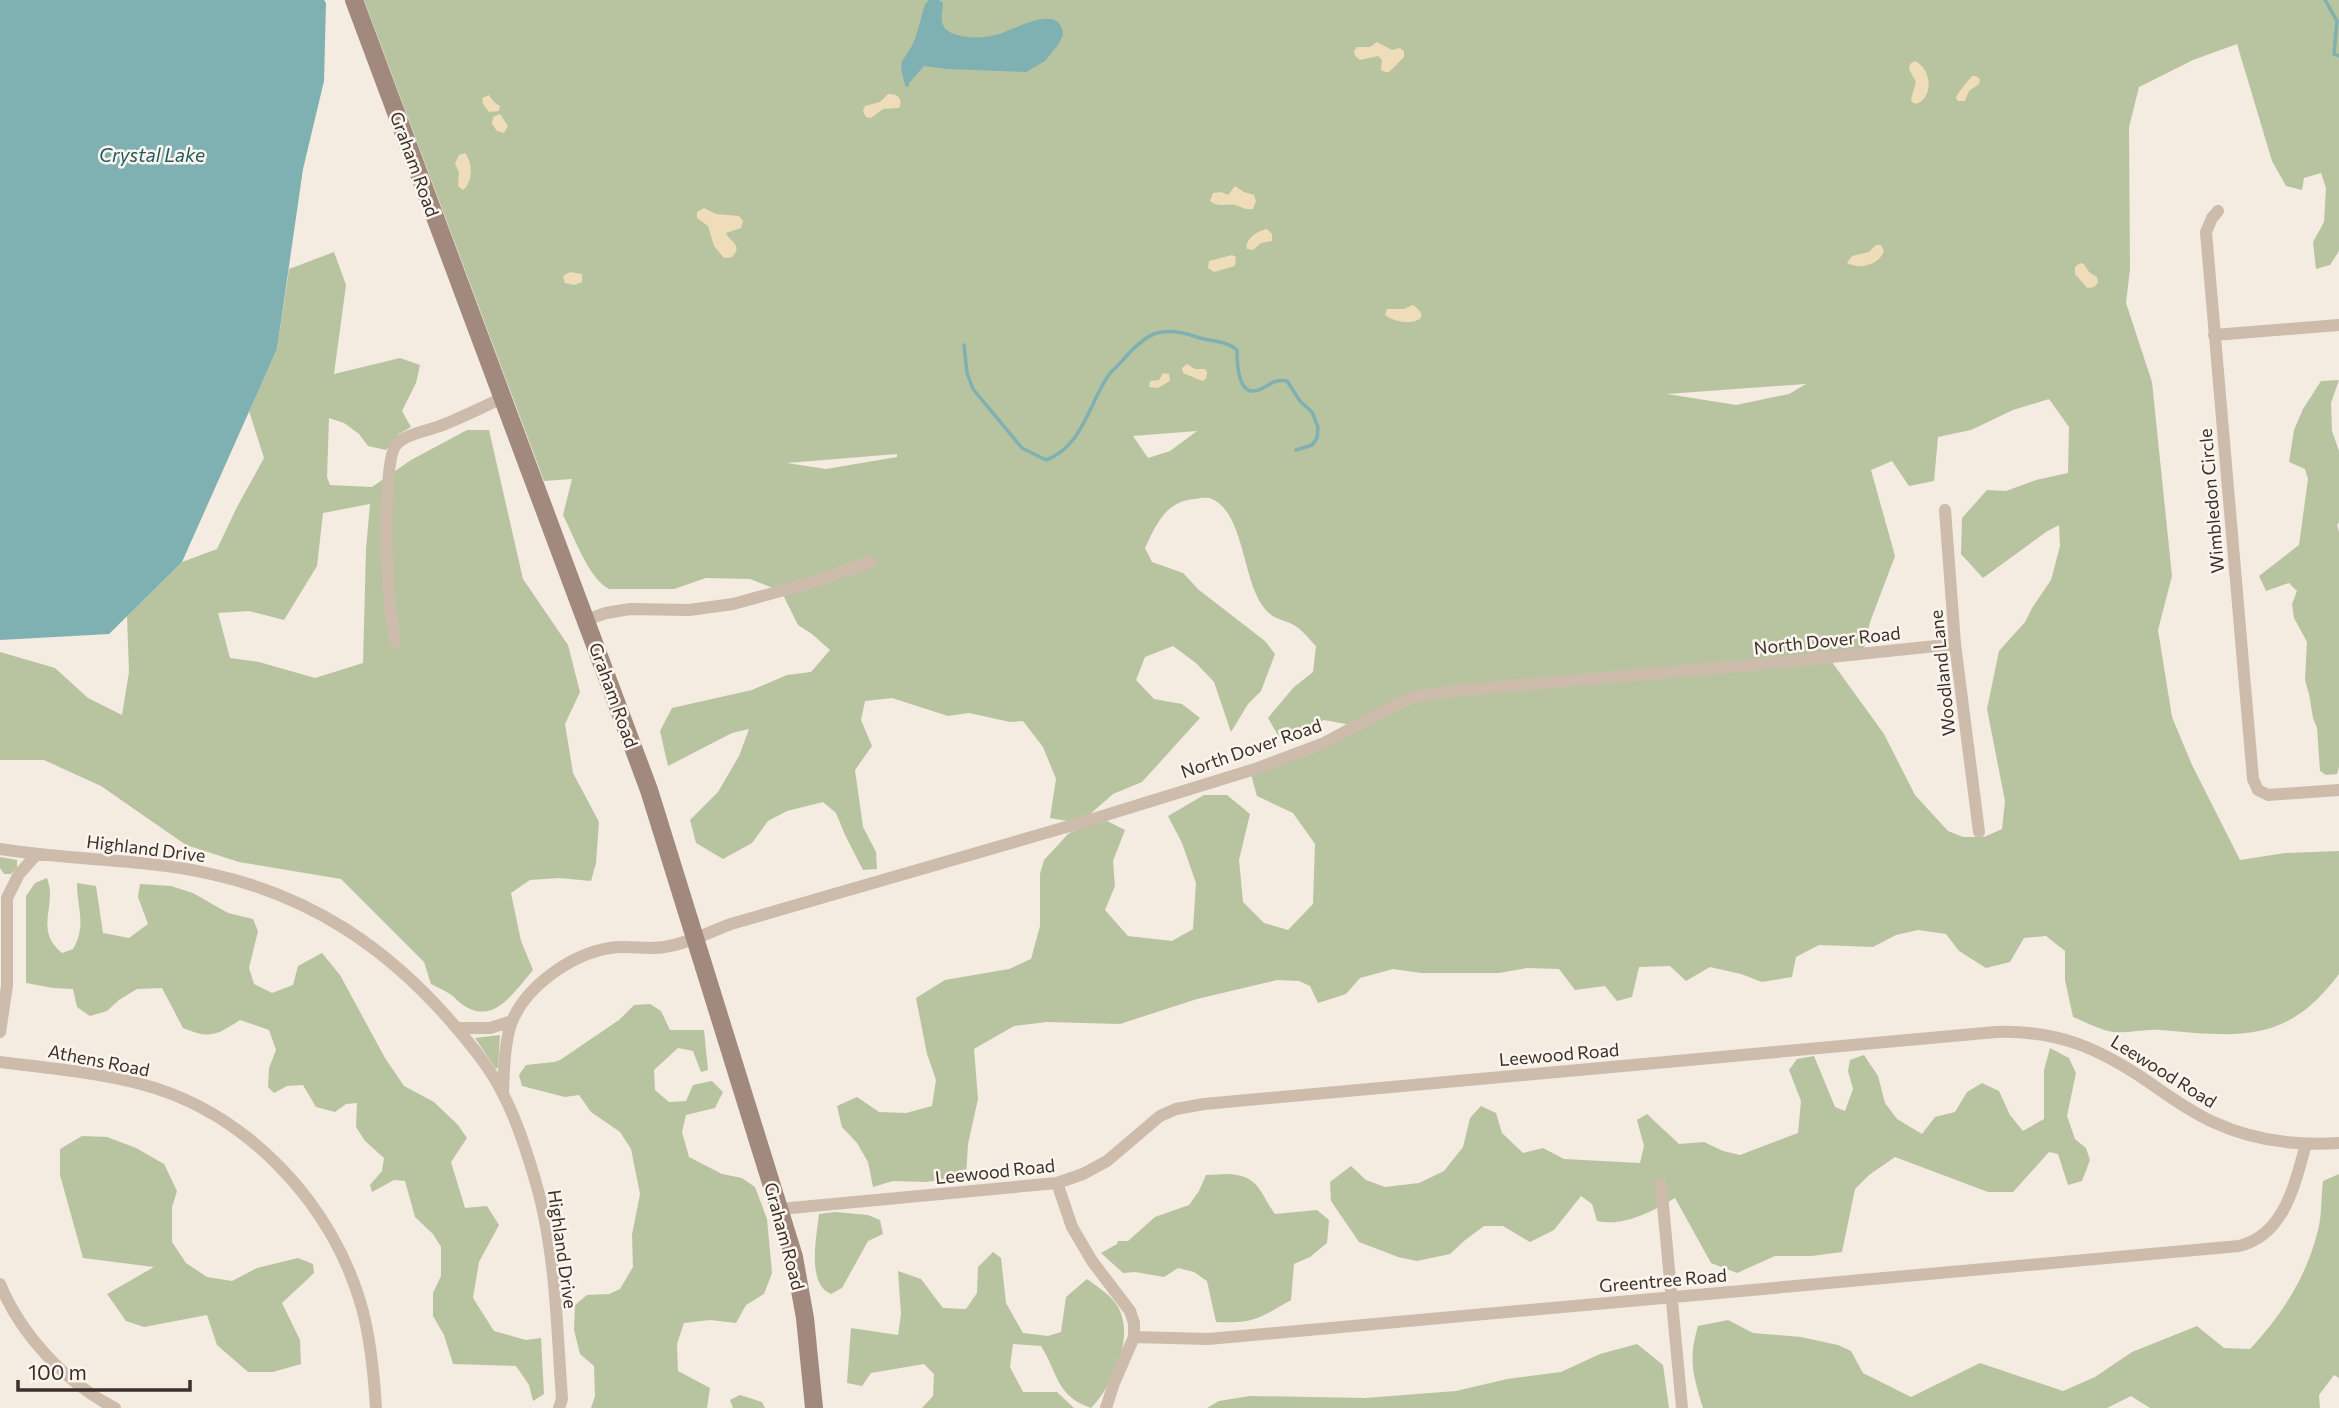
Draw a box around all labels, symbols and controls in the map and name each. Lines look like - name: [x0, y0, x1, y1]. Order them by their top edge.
- street label: Graham Road: [386, 108, 444, 220]
- water label: Crystal Lake: [99, 143, 205, 166]
- street label: Wimbledon Circle: [2194, 428, 2228, 574]
- street label: Woodland Lane: [1924, 609, 1960, 737]
- street label: North Dover Road: [1753, 621, 1901, 659]
- street label: Graham Road: [585, 639, 643, 751]
- street label: North Dover Road: [1178, 714, 1324, 782]
- street label: Highland Drive: [85, 830, 207, 866]
- street label: Leewood Road: [2107, 1030, 2221, 1112]
- street label: Leewood Road: [1498, 1038, 1620, 1070]
- street label: Athens Road: [46, 1039, 152, 1081]
- street label: Leewood Road: [934, 1154, 1056, 1188]
- street label: Graham Road: [760, 1180, 810, 1292]
- street label: Highland Drive: [544, 1188, 582, 1310]
- street label: Greentree Road: [1598, 1263, 1728, 1297]
- scale bar: [18, 1348, 189, 1392]
- text: 100 m: [28, 1359, 87, 1384]

